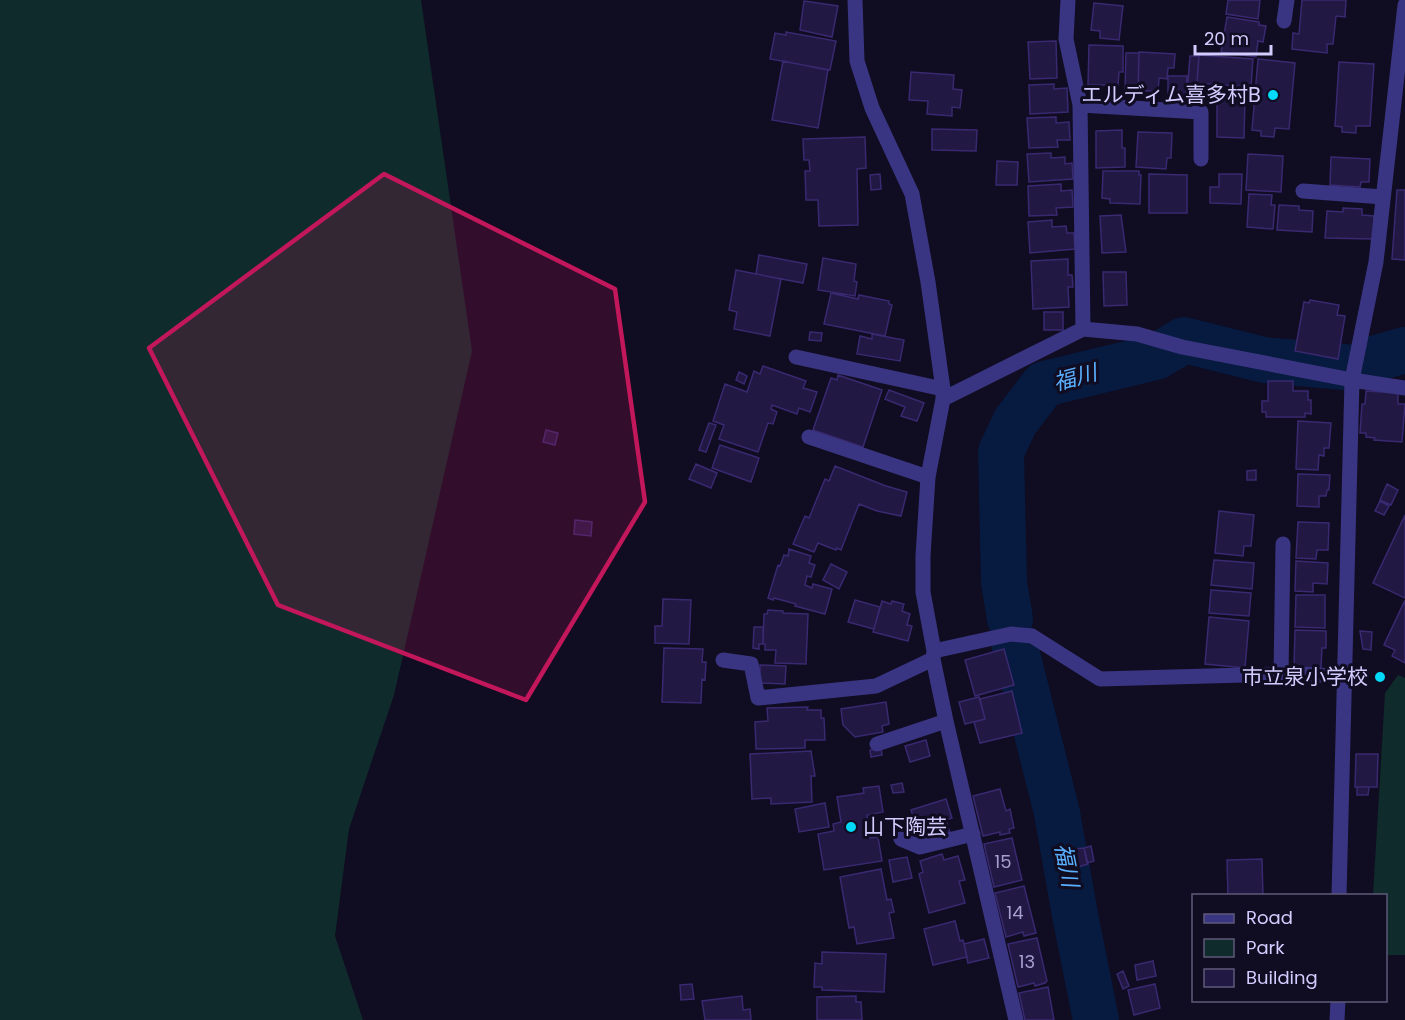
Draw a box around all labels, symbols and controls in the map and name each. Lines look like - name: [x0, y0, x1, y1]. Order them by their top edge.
- scale bar: [1195, 18, 1272, 56]
- text: 20 m: [1204, 26, 1249, 51]
- place label: エルディム喜多村B: [1082, 80, 1261, 109]
- marker: エルディム喜多村B: [1266, 88, 1280, 102]
- water label: 福川: [1050, 356, 1102, 398]
- place label: 市立泉小学校: [1242, 662, 1368, 691]
- marker: 市立泉小学校: [1373, 670, 1387, 684]
- place label: 山下陶芸: [863, 812, 947, 841]
- marker: 山下陶芸: [844, 820, 858, 834]
- water label: 福川: [1047, 841, 1086, 892]
- house number: 15: [994, 849, 1012, 874]
- legend: [1192, 894, 1387, 1002]
- house number: 14: [1006, 900, 1024, 925]
- text: Road: [1246, 905, 1293, 930]
- text: Park: [1246, 935, 1285, 960]
- house number: 13: [1019, 949, 1035, 974]
- text: Building: [1246, 965, 1318, 990]

